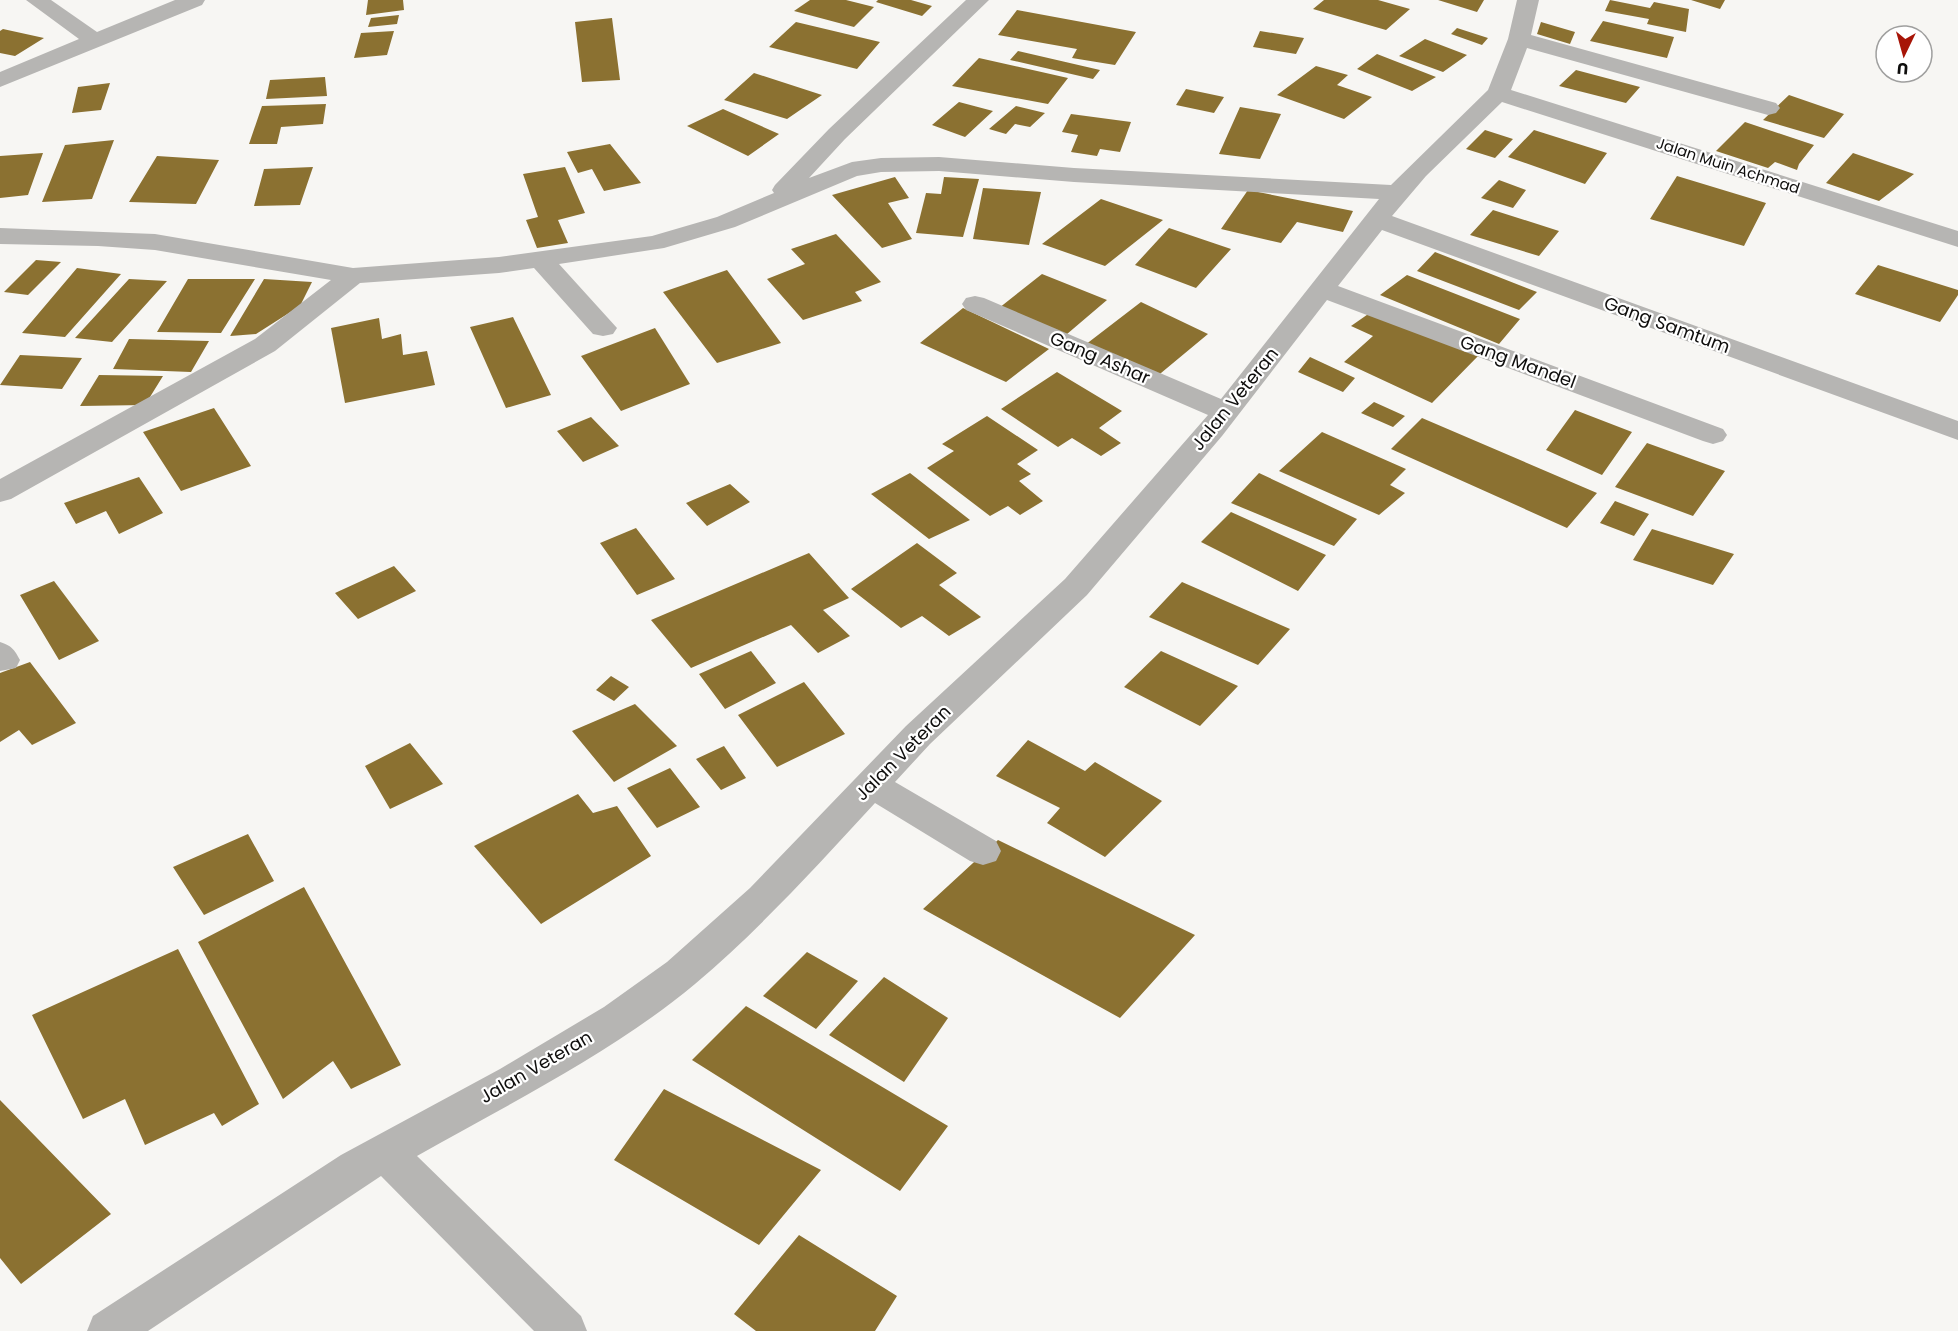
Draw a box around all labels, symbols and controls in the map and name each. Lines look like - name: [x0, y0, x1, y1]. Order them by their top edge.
- north arrow: [1874, 24, 1934, 84]
- text: U: [1896, 56, 1909, 80]
- street label: Jalan Muin Achmad: [1654, 132, 1803, 199]
- street label: Gang Samtum: [1601, 290, 1734, 359]
- street label: Gang Ashar: [1046, 325, 1154, 390]
- street label: Gang Mandel: [1457, 329, 1580, 394]
- street label: Jalan Veteran: [1185, 342, 1284, 456]
- street label: Jalan Veteran: [849, 699, 956, 806]
- street label: Jalan Veteran: [475, 1024, 597, 1109]

